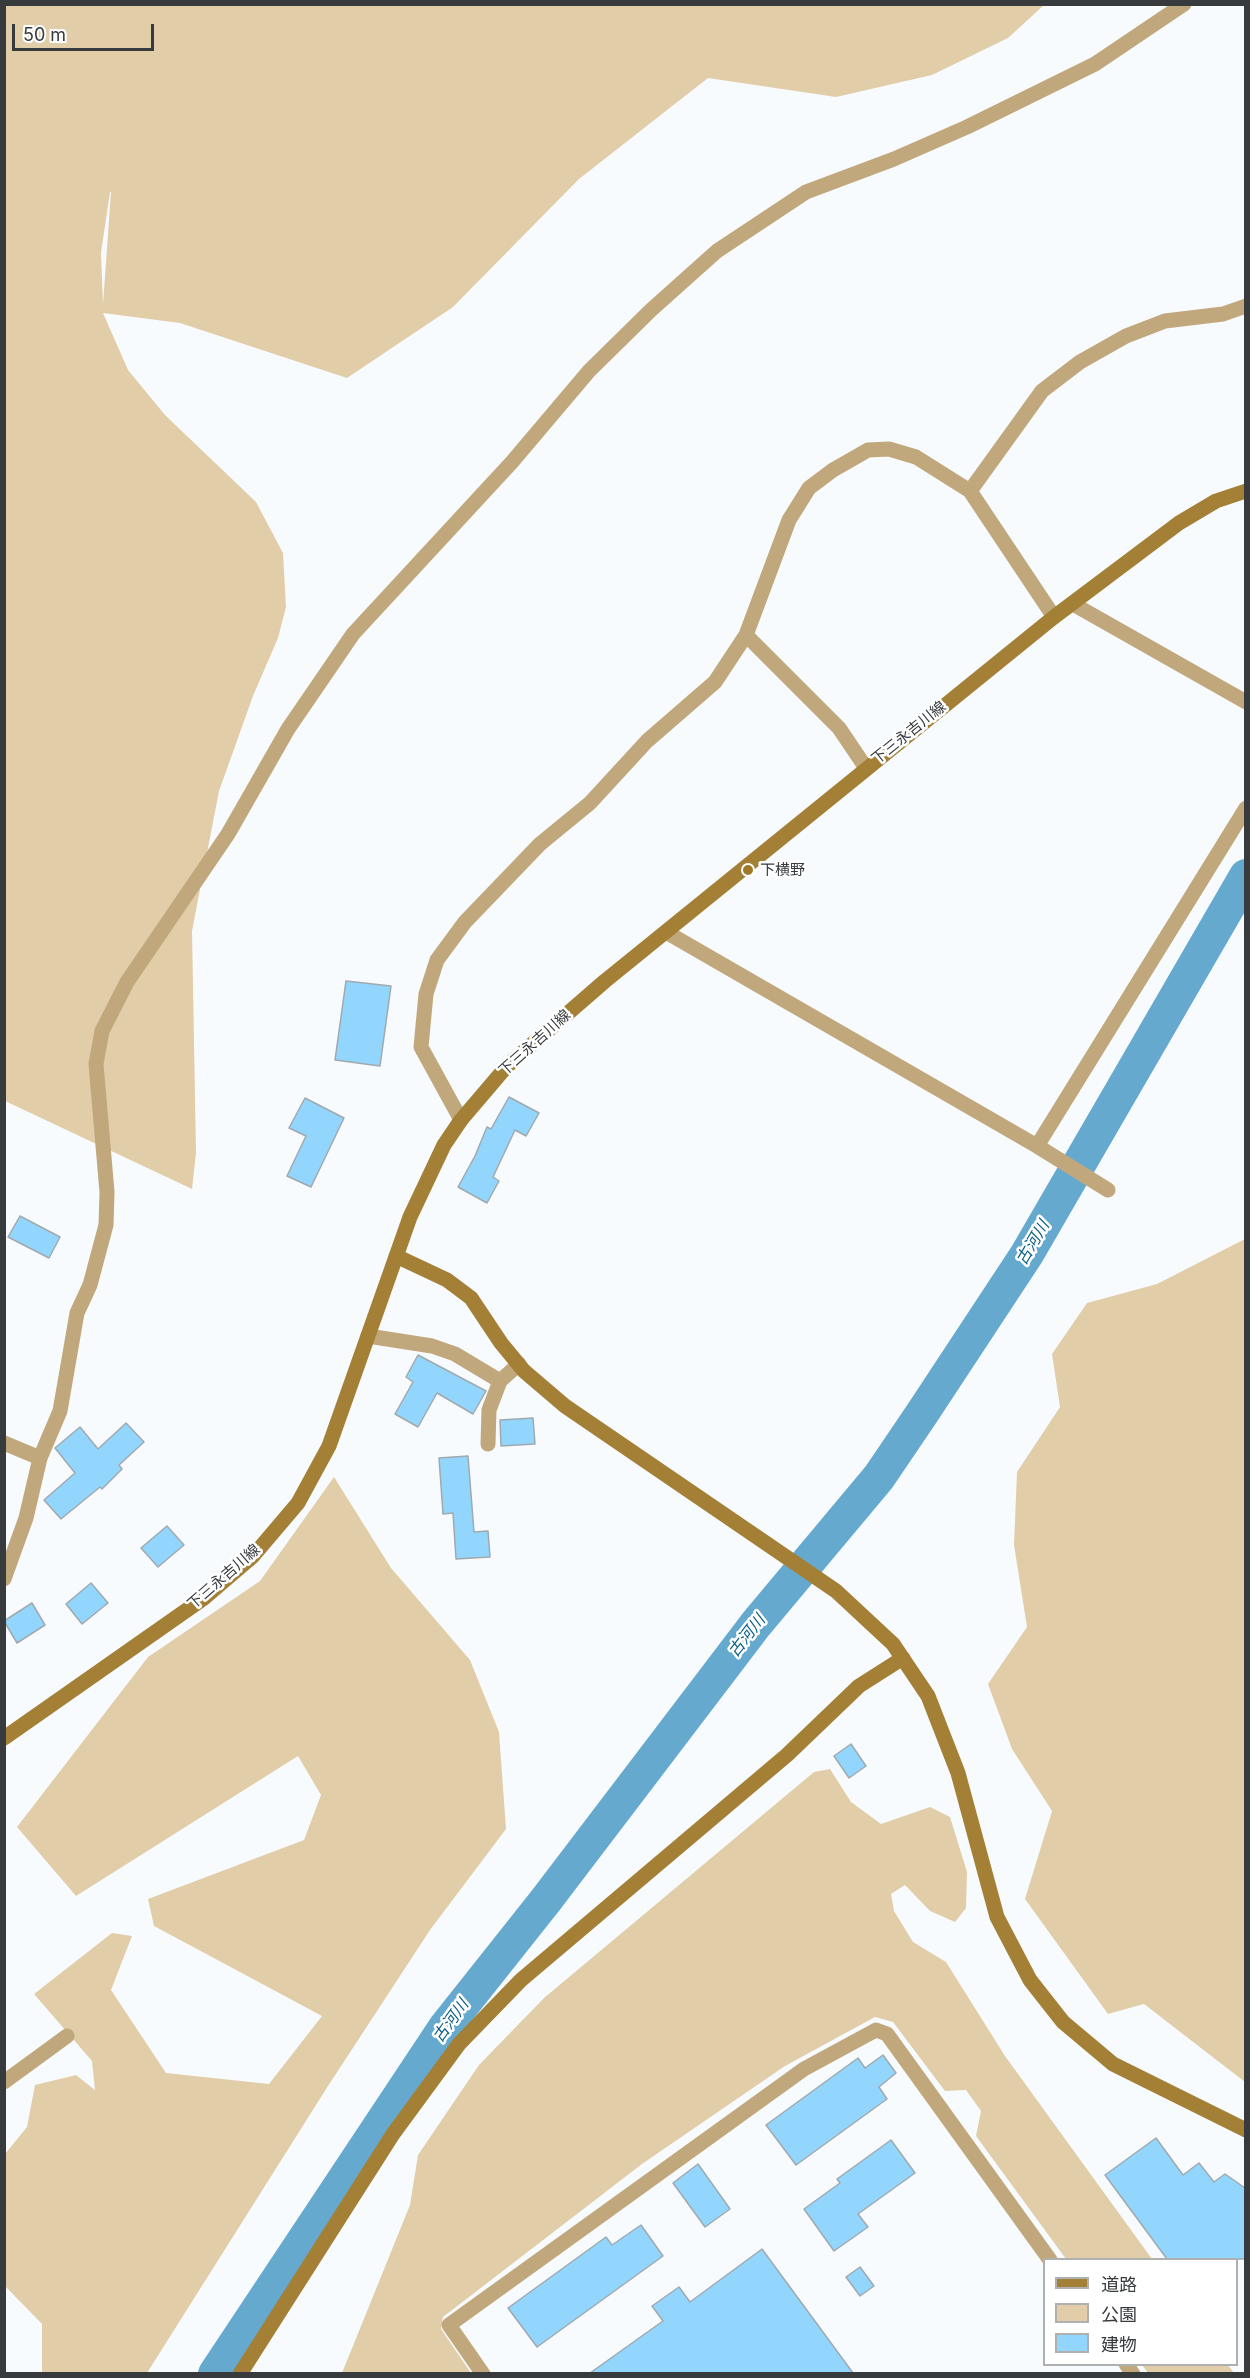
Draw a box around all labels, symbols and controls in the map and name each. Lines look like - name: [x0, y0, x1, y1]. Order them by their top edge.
- scale bar: [15, 12, 158, 50]
- text: 50 m: [23, 24, 66, 45]
- street label: 下三永吉川線: [868, 698, 950, 768]
- place label: 下横野: [760, 861, 805, 879]
- marker: 下横野: [741, 863, 755, 877]
- street label: 下三永吉川線: [496, 1006, 574, 1080]
- water label: 古河川: [1012, 1217, 1054, 1269]
- street label: 下三永吉川線: [184, 1541, 264, 1613]
- water label: 古河川: [725, 1611, 769, 1661]
- water label: 古河川: [429, 1996, 473, 2046]
- legend: [1043, 2258, 1238, 2366]
- text: 道路: [1101, 2274, 1137, 2295]
- text: 公園: [1101, 2304, 1137, 2325]
- text: 建物: [1101, 2334, 1137, 2355]

